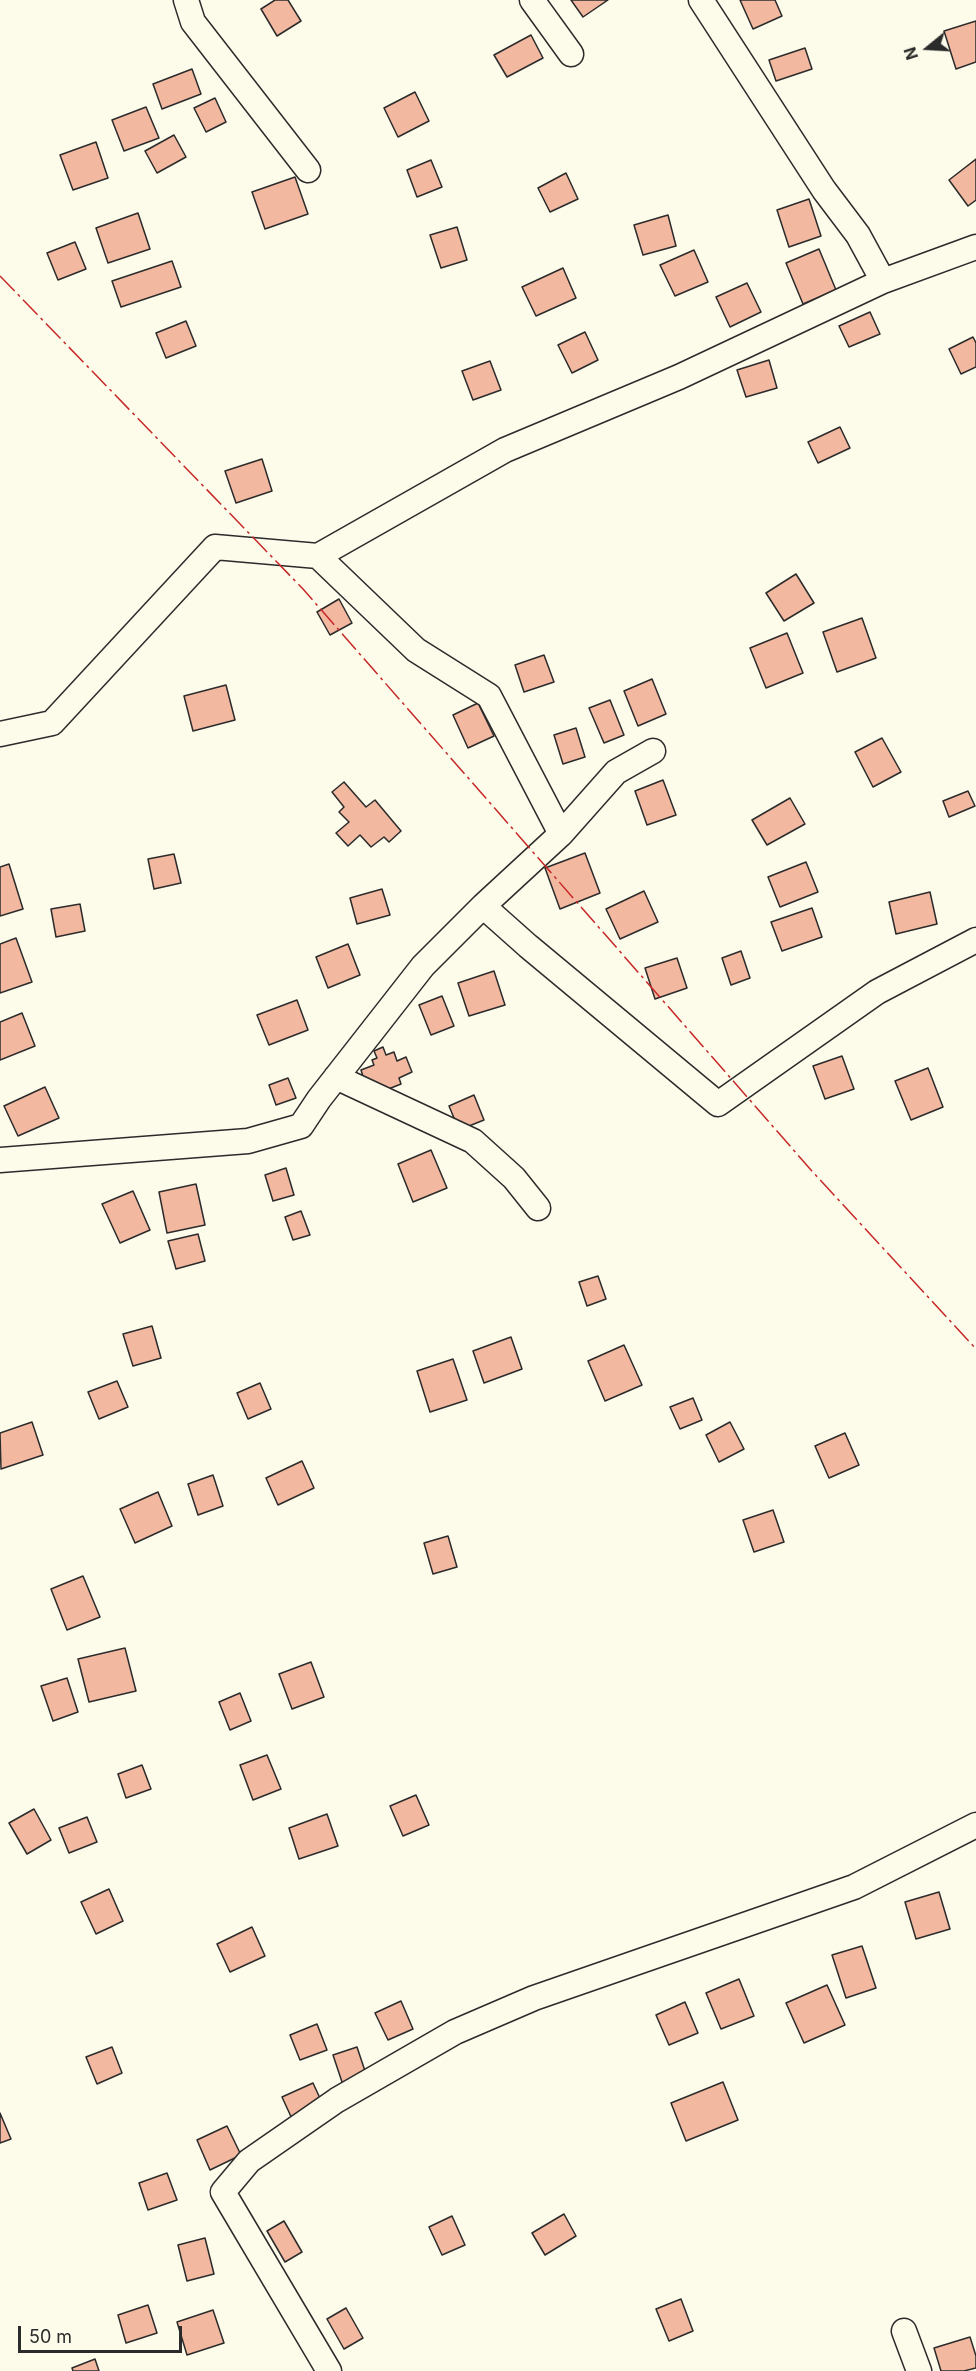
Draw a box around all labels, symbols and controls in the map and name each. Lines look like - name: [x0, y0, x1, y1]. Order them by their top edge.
- north arrow: [898, 18, 958, 78]
- text: N: [899, 45, 922, 62]
- scale bar: [21, 2314, 184, 2352]
- text: 50 m: [29, 2326, 72, 2347]

